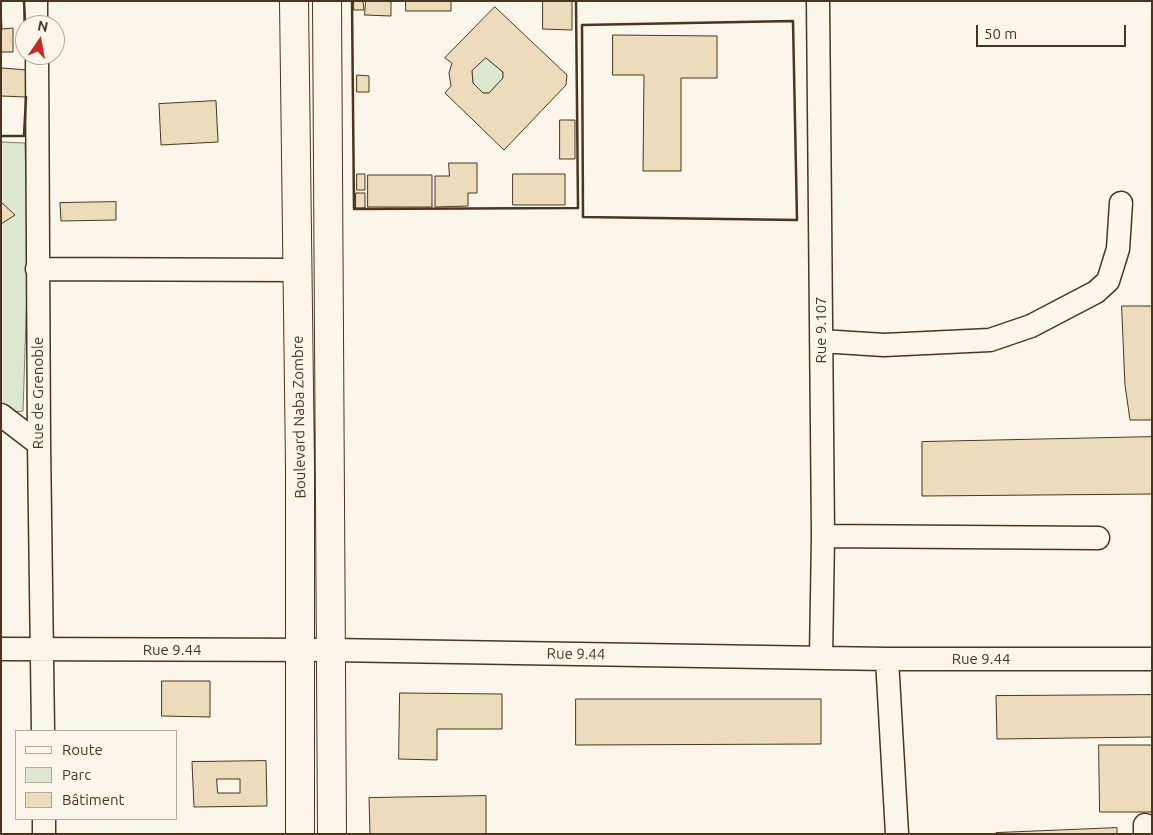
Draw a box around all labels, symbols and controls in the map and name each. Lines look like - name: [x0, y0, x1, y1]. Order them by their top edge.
- north arrow: [15, 15, 65, 65]
- scale bar: [978, 15, 1128, 47]
- text: N: [36, 17, 50, 35]
- text: 50 m: [984, 25, 1017, 42]
- street label: Rue 9.107: [812, 296, 830, 364]
- street label: Boulevard Naba Zombre: [289, 335, 309, 499]
- street label: Rue de Grenoble: [29, 337, 47, 449]
- street label: Rue 9.44: [143, 641, 201, 659]
- street label: Rue 9.44: [546, 644, 606, 664]
- street label: Rue 9.44: [952, 650, 1010, 668]
- legend: [15, 730, 178, 820]
- text: Route: [62, 741, 103, 758]
- text: Parc: [62, 766, 91, 783]
- text: Bâtiment: [62, 791, 124, 808]

